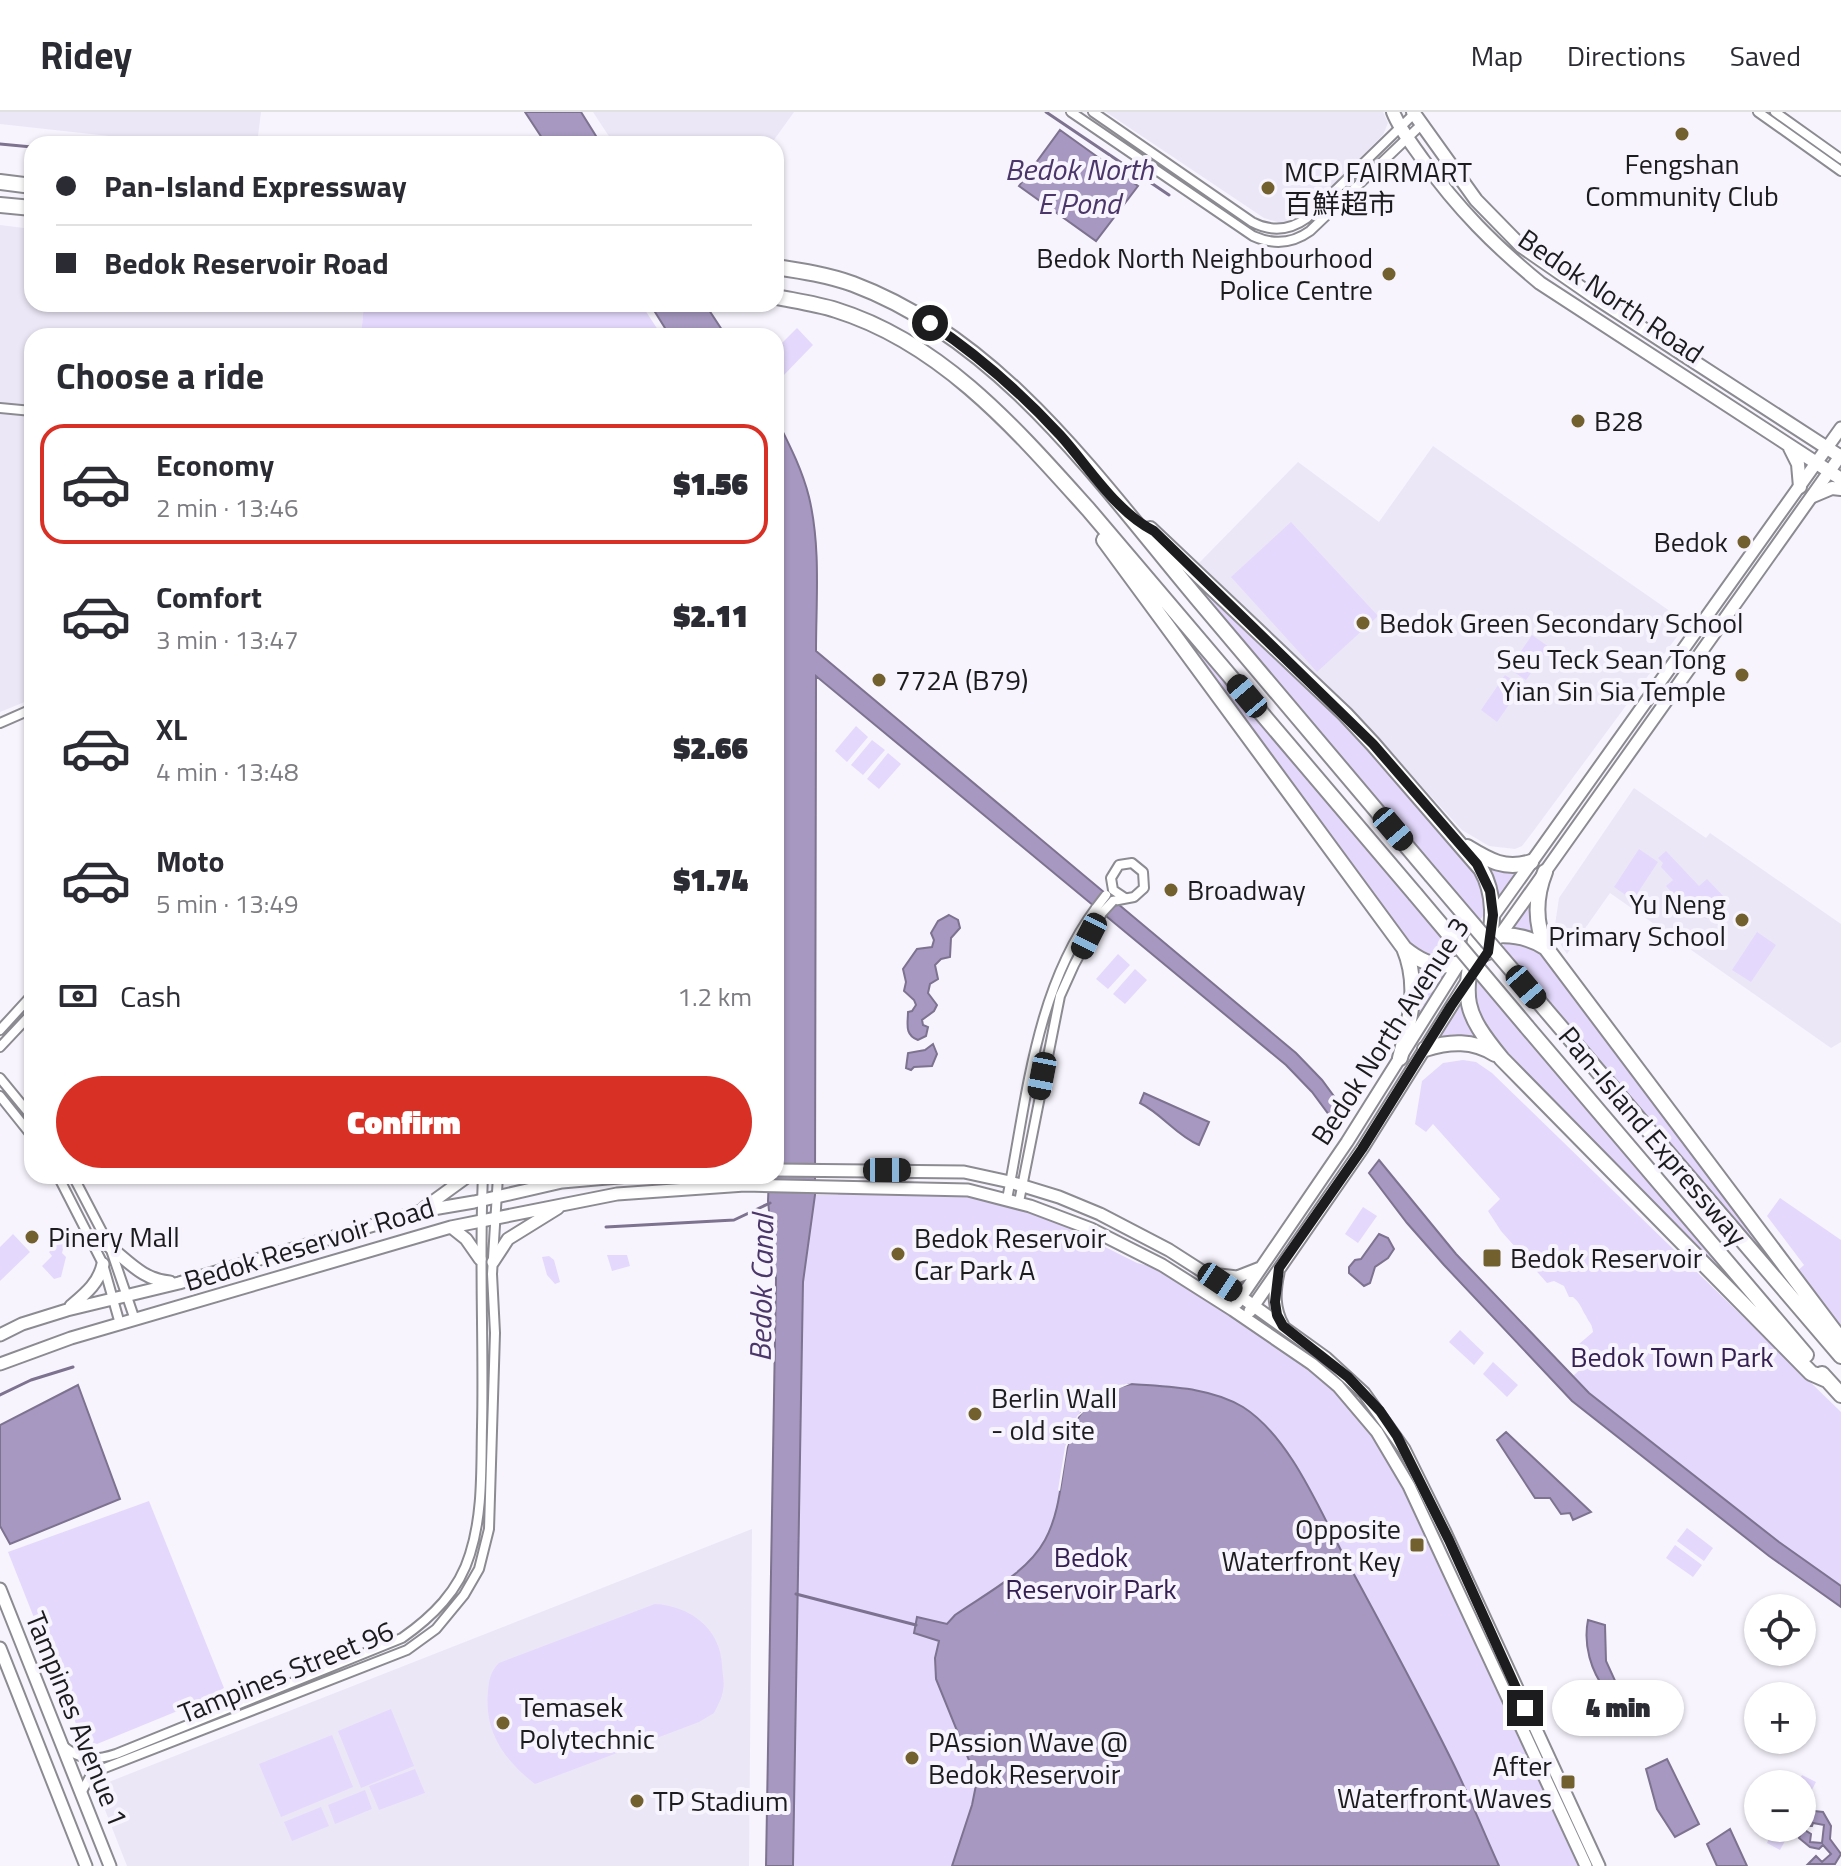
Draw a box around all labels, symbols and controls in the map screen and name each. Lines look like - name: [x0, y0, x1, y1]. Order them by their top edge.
- text: Ridey: [40, 26, 132, 84]
- text: Map: [1471, 34, 1523, 77]
- text: Directions: [1567, 34, 1686, 77]
- text: Saved: [1730, 34, 1801, 77]
- marker: Fengshan Community Club: [1673, 125, 1691, 143]
- place label: Fengshan Community Club: [1585, 142, 1779, 217]
- water label: Bedok North E Pond: [1005, 146, 1154, 226]
- place label: MCP FAIRMART 百鮮超市: [1284, 150, 1472, 225]
- text: Pan-Island Expressway: [104, 163, 407, 209]
- marker: MCP FAIRMART 百鮮超市: [1259, 179, 1277, 197]
- street label: Bedok North Road: [1510, 218, 1713, 374]
- place label: Bedok North Neighbourhood Police Centre: [1036, 236, 1373, 311]
- text: Bedok Reservoir Road: [104, 240, 389, 286]
- marker: Bedok North Neighbourhood Police Centre: [1380, 265, 1398, 283]
- route start: [912, 305, 948, 341]
- text: Choose a ride: [56, 348, 264, 403]
- place label: B28: [1594, 399, 1643, 442]
- marker: B28: [1569, 412, 1587, 430]
- text: Economy: [156, 442, 274, 488]
- icon: car: [60, 448, 132, 520]
- text: $1.56: [674, 461, 748, 507]
- text: 2 min · 13:46: [156, 488, 299, 527]
- place label: Bedok: [1654, 520, 1728, 563]
- marker: Bedok: [1735, 533, 1753, 551]
- text: Comfort: [156, 574, 262, 620]
- icon: car: [60, 580, 132, 652]
- text: $2.11: [674, 593, 748, 639]
- place label: Bedok Green Secondary School: [1379, 601, 1744, 644]
- marker: Bedok Green Secondary School: [1354, 614, 1372, 632]
- text: 3 min · 13:47: [156, 620, 299, 659]
- place label: Seu Teck Sean Tong Yian Sin Sia Temple: [1497, 637, 1726, 712]
- place label: 772A (B79): [895, 658, 1028, 701]
- marker: Seu Teck Sean Tong Yian Sin Sia Temple: [1733, 666, 1751, 684]
- car: [1222, 670, 1272, 722]
- marker: 772A (B79): [870, 671, 888, 689]
- text: XL: [156, 706, 187, 752]
- icon: car: [60, 712, 132, 784]
- text: $2.66: [674, 725, 748, 771]
- text: 4 min · 13:48: [156, 752, 299, 791]
- car: [1368, 803, 1418, 855]
- text: Moto: [156, 838, 224, 884]
- icon: car: [60, 844, 132, 916]
- text: $1.74: [674, 857, 748, 903]
- place label: Broadway: [1187, 868, 1306, 911]
- marker: Broadway: [1162, 881, 1180, 899]
- place label: Yu Neng Primary School: [1548, 882, 1726, 957]
- text: 5 min · 13:49: [156, 884, 299, 923]
- street label: Bedok North Avenue 3: [1300, 908, 1480, 1153]
- car: [1067, 909, 1111, 963]
- marker: Yu Neng Primary School: [1733, 911, 1751, 929]
- car: [1501, 961, 1551, 1013]
- text: Cash: [120, 973, 181, 1019]
- icon: cash: [56, 974, 100, 1018]
- text: 1.2 km: [677, 977, 752, 1016]
- street label: Pan-Island Expressway: [1548, 1016, 1758, 1255]
- car: [1026, 1050, 1058, 1102]
- button: Confirm: [56, 1076, 752, 1168]
- car: [863, 1158, 911, 1182]
- street label: Bedok Reservoir Road: [179, 1185, 439, 1302]
- water label: Bedok Canal: [737, 1210, 785, 1362]
- place label: Pinery Mall: [48, 1215, 180, 1258]
- place label: Bedok Reservoir Car Park A: [914, 1216, 1107, 1291]
- marker: Pinery Mall: [23, 1228, 41, 1246]
- place label: Bedok Reservoir: [1510, 1236, 1703, 1279]
- marker: Bedok Reservoir Car Park A: [889, 1245, 907, 1263]
- marker: Bedok Reservoir: [1481, 1247, 1503, 1269]
- car: [1193, 1259, 1247, 1305]
- park label: Bedok Town Park: [1570, 1335, 1774, 1378]
- place label: Berlin Wall - old site: [991, 1376, 1117, 1451]
- marker: Berlin Wall - old site: [966, 1405, 984, 1423]
- place label: Opposite Waterfront Key: [1222, 1507, 1401, 1582]
- park label: Bedok Reservoir Park: [1005, 1535, 1177, 1610]
- marker: Opposite Waterfront Key: [1408, 1536, 1426, 1554]
- map controls: [1744, 1594, 1816, 1842]
- button: locate: [1744, 1594, 1816, 1666]
- street label: Tampines Avenue 1: [15, 1605, 140, 1833]
- street label: Tampines Street 96: [172, 1609, 400, 1734]
- callout: 4 min: [1553, 1680, 1685, 1736]
- button: +: [1744, 1682, 1816, 1754]
- place label: Temasek Polytechnic: [519, 1685, 655, 1760]
- text: 4 min: [1586, 1688, 1650, 1727]
- route end: [1507, 1690, 1543, 1726]
- marker: Temasek Polytechnic: [494, 1714, 512, 1732]
- place label: PAssion Wave @ Bedok Reservoir: [928, 1720, 1128, 1795]
- place label: After Waterfront Waves: [1337, 1744, 1552, 1819]
- marker: PAssion Wave @ Bedok Reservoir: [903, 1749, 921, 1767]
- button: −: [1744, 1770, 1816, 1842]
- marker: After Waterfront Waves: [1559, 1773, 1577, 1791]
- place label: TP Stadium: [653, 1779, 789, 1822]
- marker: TP Stadium: [628, 1792, 646, 1810]

